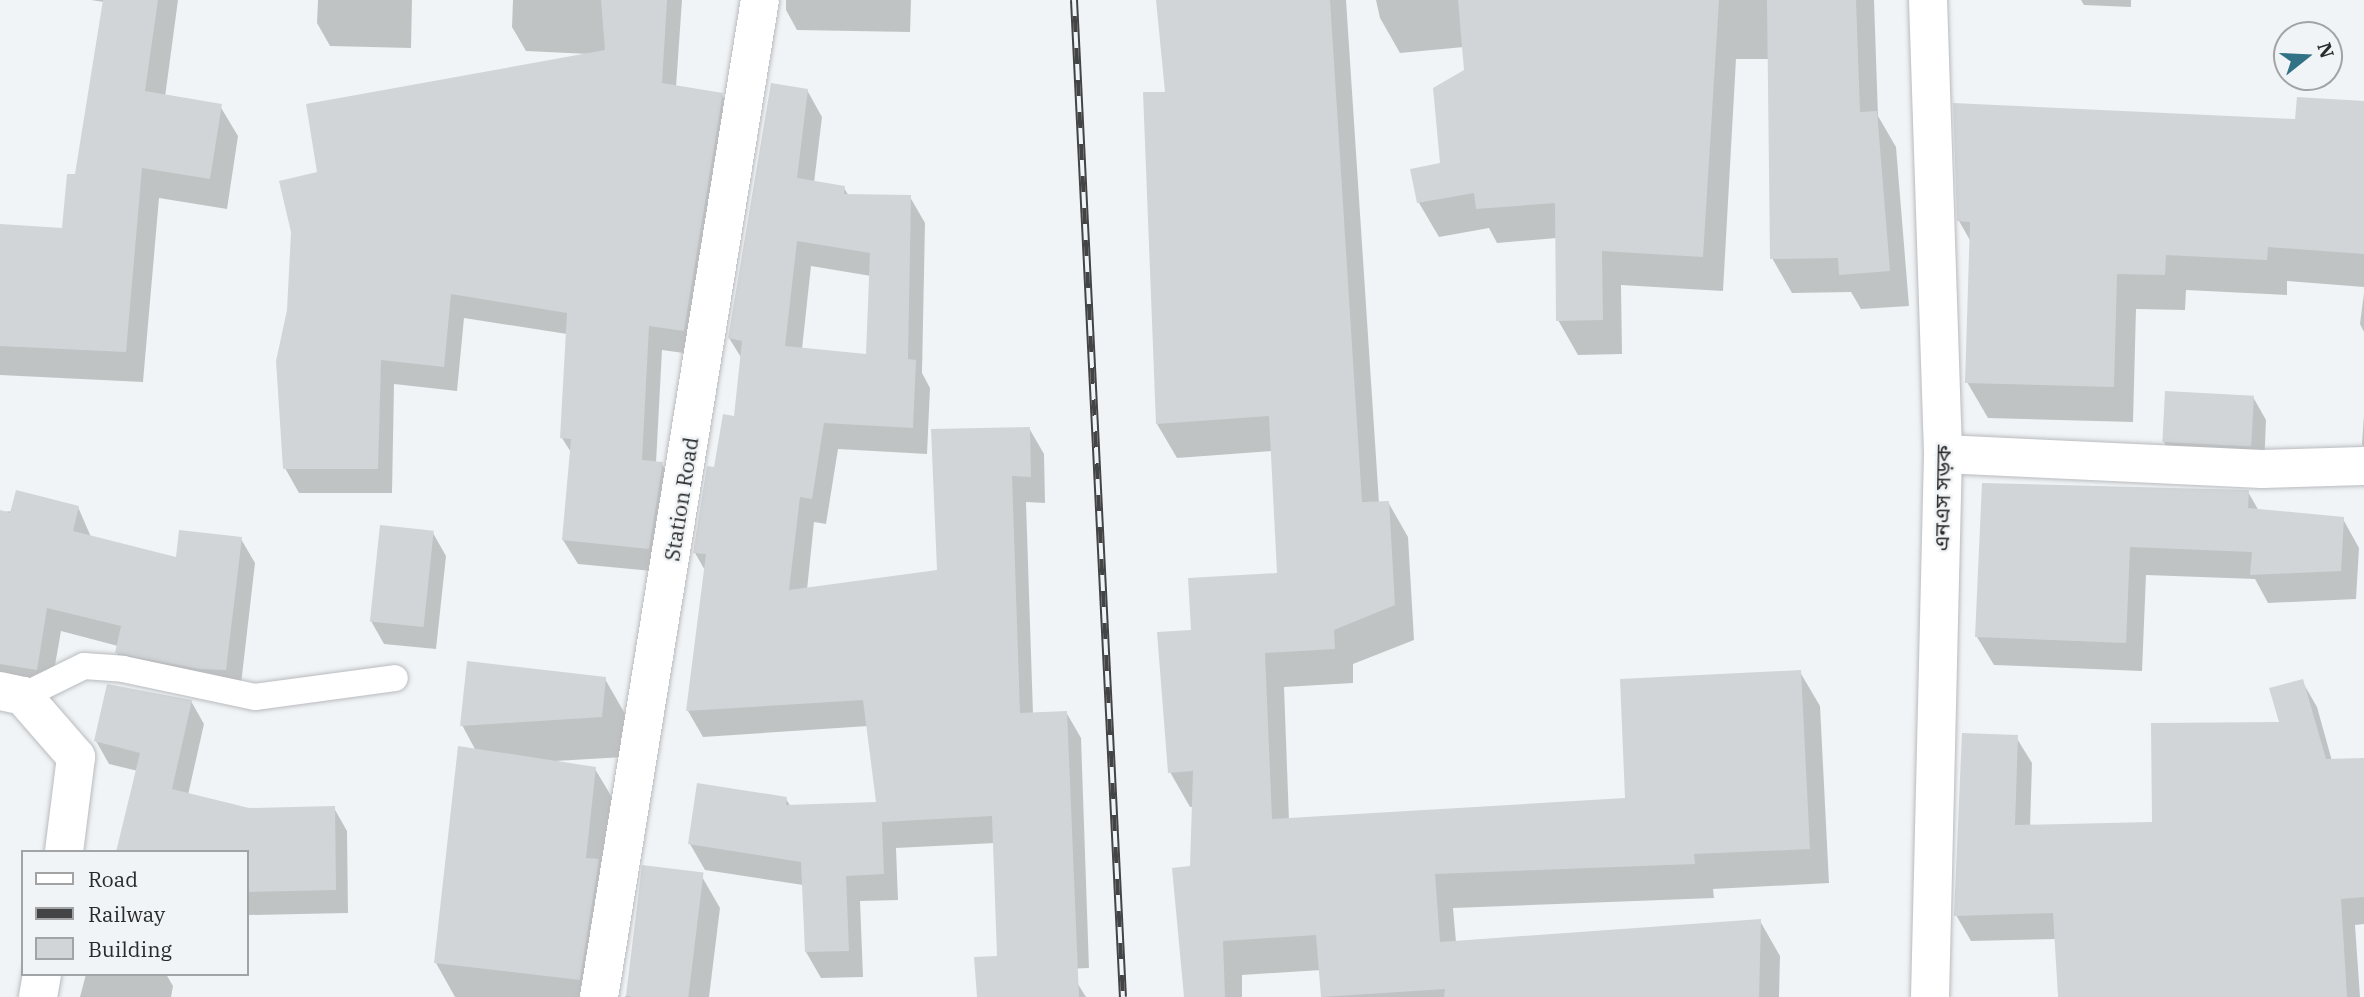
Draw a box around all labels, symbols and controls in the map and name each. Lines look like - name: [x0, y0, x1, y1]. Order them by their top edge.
- north arrow: [2273, 21, 2343, 91]
- text: N: [2312, 39, 2340, 61]
- street label: Station Road: [659, 435, 703, 563]
- street label: এনএস সড়ক: [1928, 445, 1956, 551]
- legend: [21, 850, 248, 976]
- text: Road: [88, 865, 138, 893]
- text: Railway: [88, 900, 165, 928]
- text: Building: [88, 935, 172, 963]

